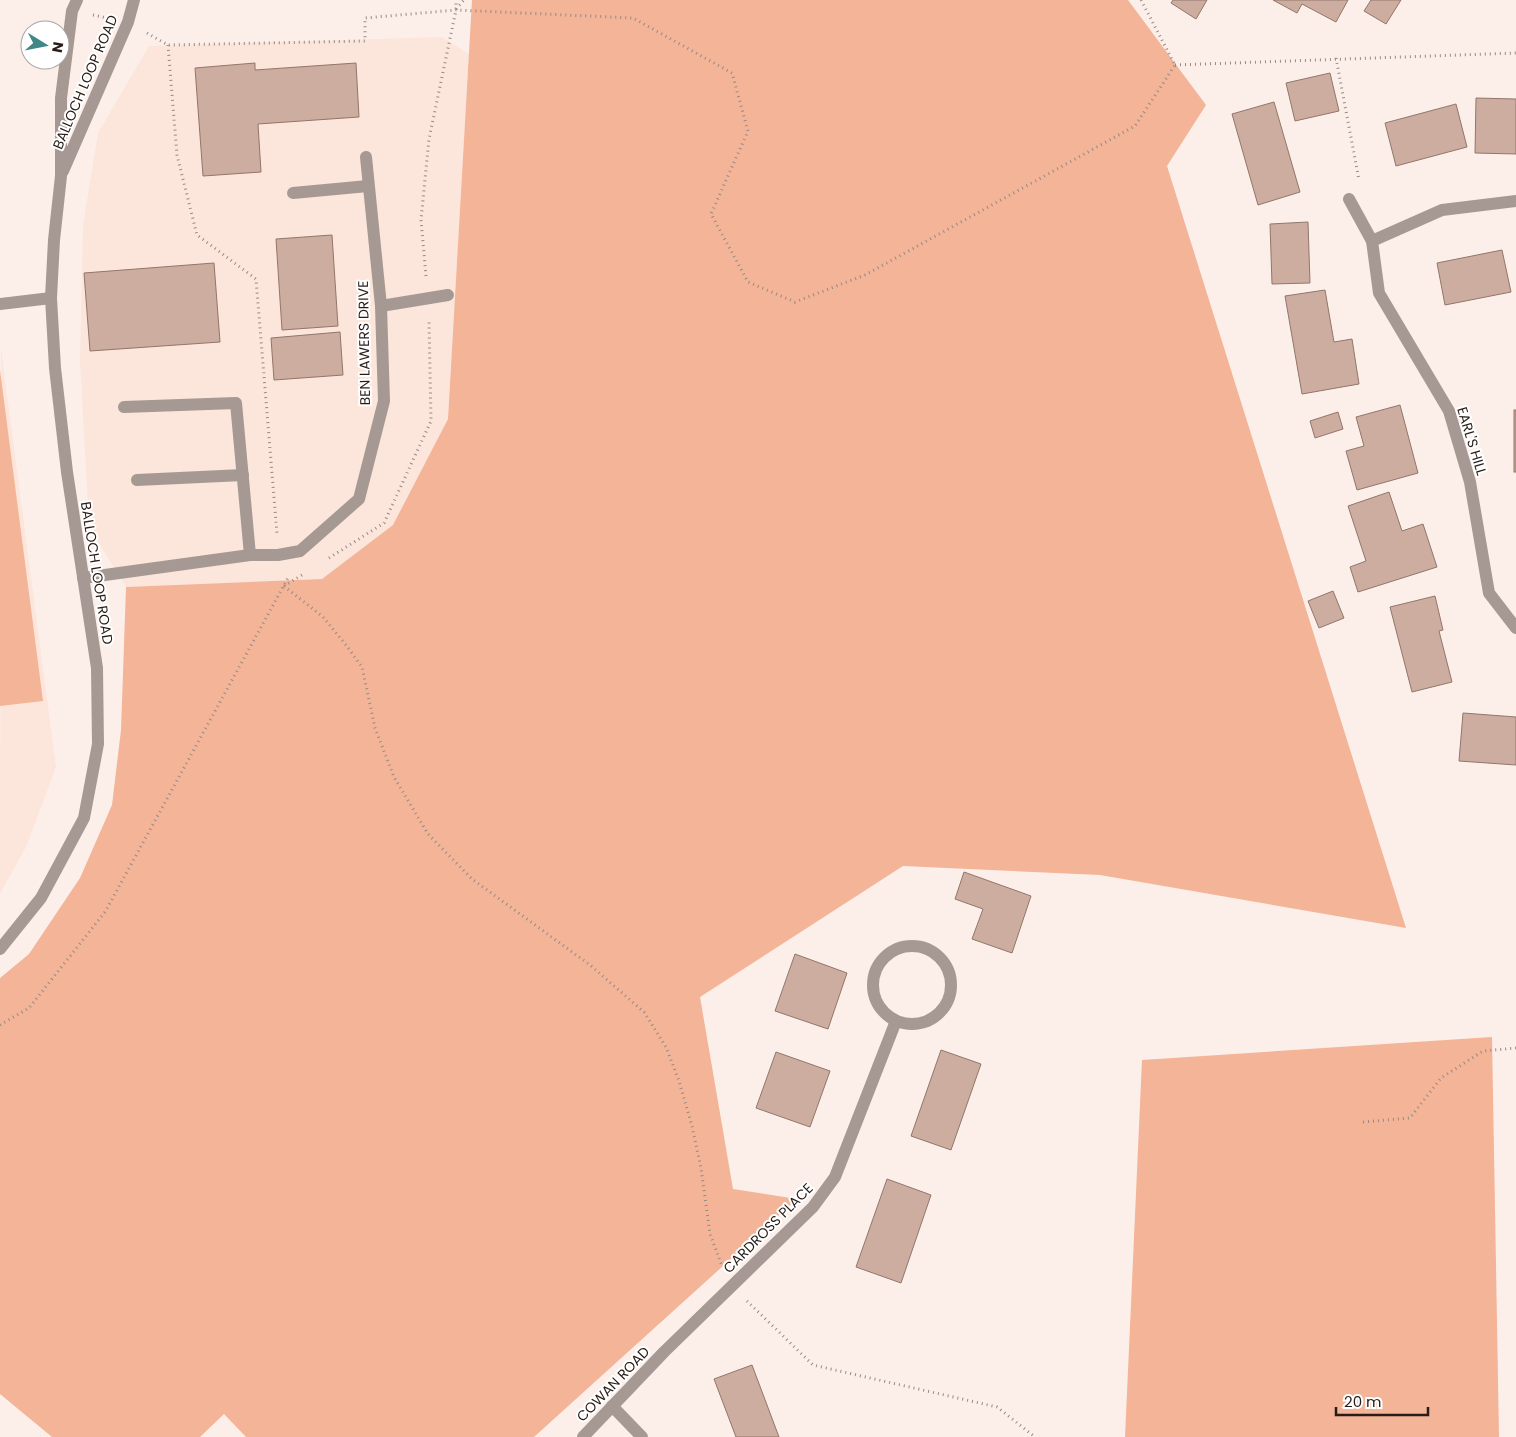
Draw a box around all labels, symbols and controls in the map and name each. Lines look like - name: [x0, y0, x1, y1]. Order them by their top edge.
- street label: BALLOCH LOOP ROAD: [48, 12, 122, 152]
- north arrow: [20, 20, 70, 70]
- text: N: [47, 40, 69, 54]
- street label: BEN LAWERS DRIVE: [353, 281, 375, 405]
- street label: EARL'S HILL: [1452, 404, 1492, 478]
- street label: BALLOCH LOOP ROAD: [76, 500, 118, 646]
- street label: CARDROSS PLACE: [719, 1179, 817, 1277]
- street label: COWAN ROAD: [572, 1342, 654, 1426]
- scale bar: [1336, 1384, 1428, 1416]
- text: 20 m: [1344, 1391, 1382, 1412]

